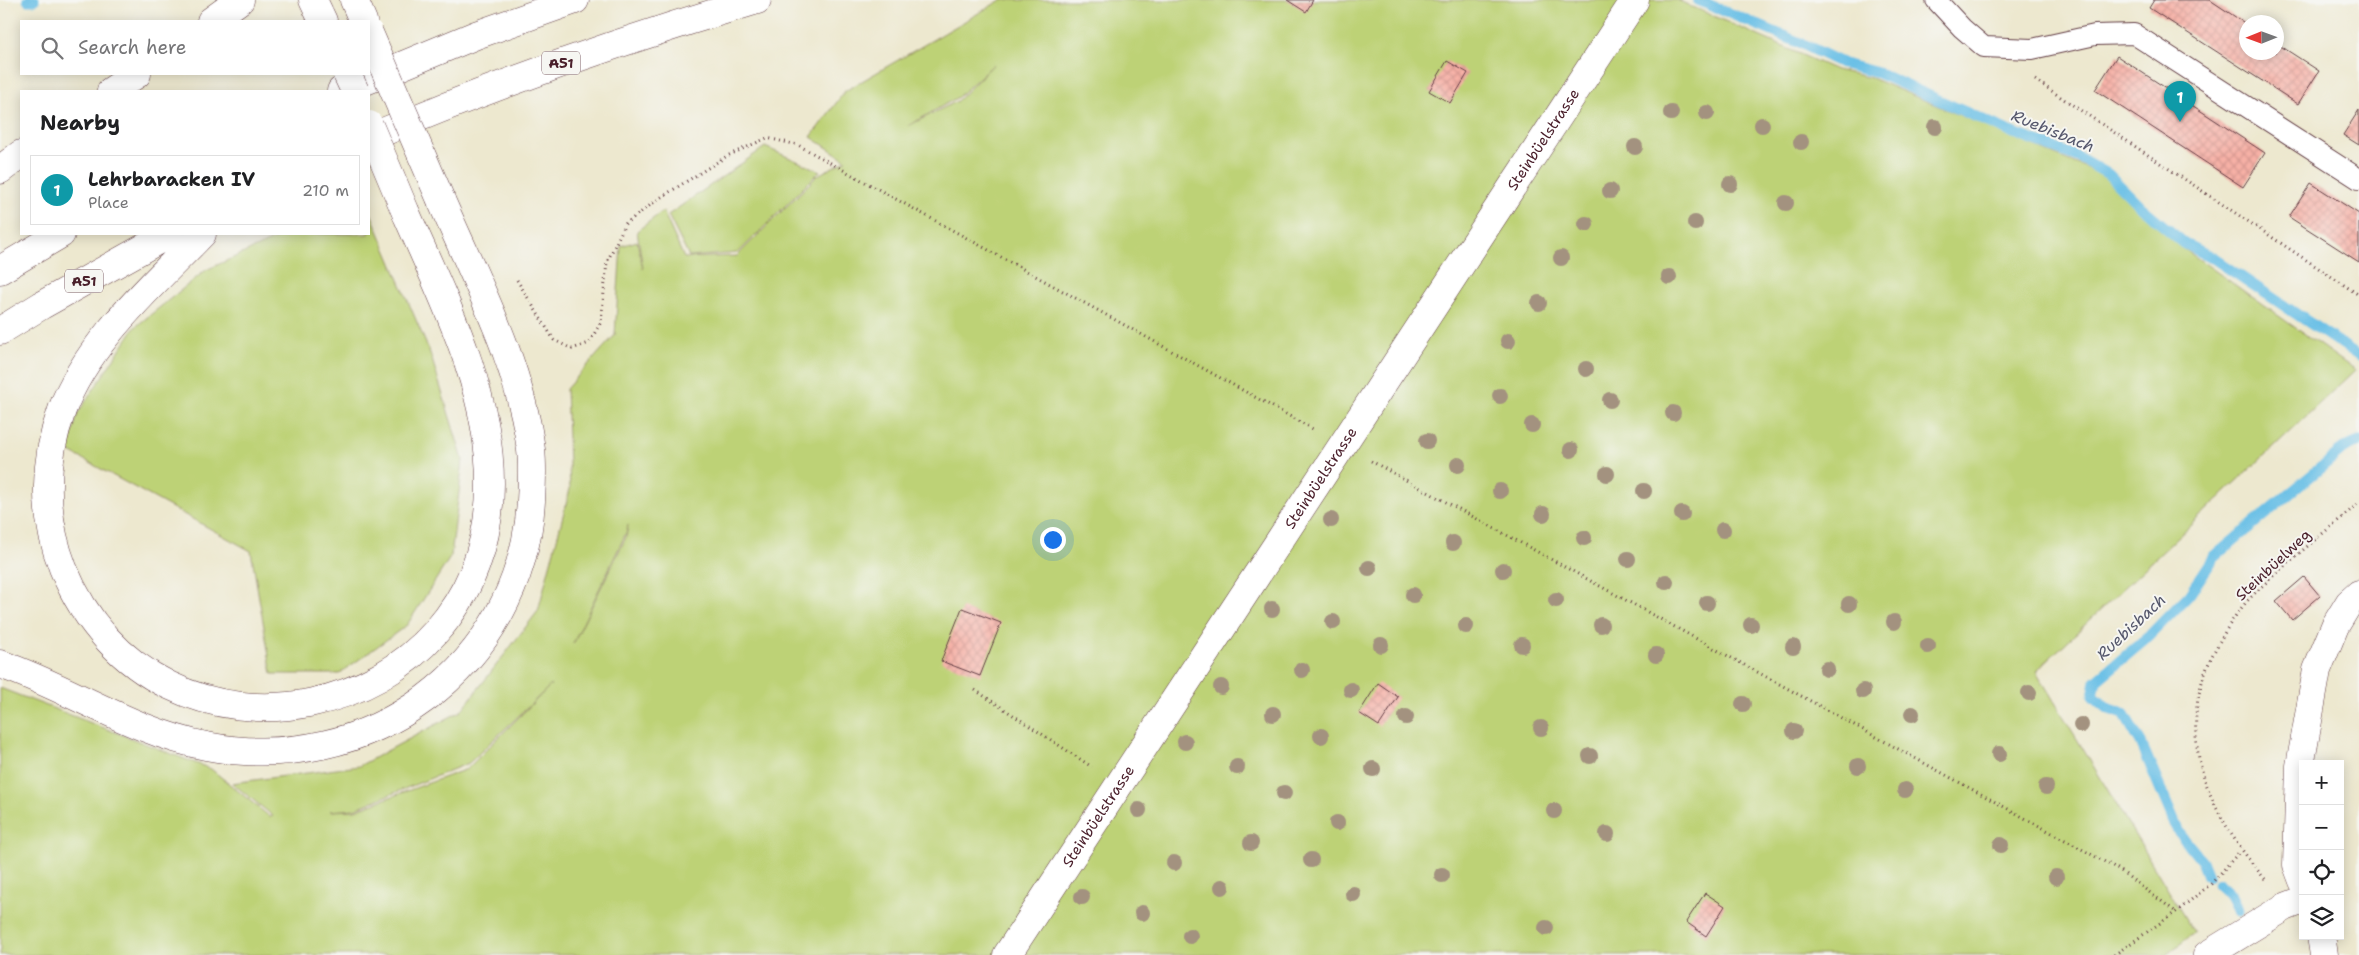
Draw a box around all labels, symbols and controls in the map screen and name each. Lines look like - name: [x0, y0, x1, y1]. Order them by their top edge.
- north arrow: [2239, 15, 2284, 60]
- search box: [20, 20, 370, 75]
- icon: search: [38, 34, 66, 62]
- text: Search here: [78, 35, 187, 60]
- road number: A51: [542, 52, 580, 74]
- pin: 1: [2164, 81, 2196, 122]
- street label: Steinbüelstrasse: [1502, 85, 1584, 194]
- water label: Ruebisbach: [2008, 105, 2098, 157]
- text: Nearby: [40, 109, 120, 137]
- text: Lehrbaracken IV: [88, 167, 255, 192]
- text: 1: [53, 180, 61, 201]
- text: 210 m: [302, 180, 349, 201]
- text: Place: [88, 192, 129, 213]
- road number: A51: [65, 270, 103, 292]
- street label: Steinbüelstrasse: [1280, 423, 1362, 533]
- street label: Steinbüelweg: [2231, 525, 2315, 605]
- your location: [1040, 527, 1066, 553]
- water label: Ruebisbach: [2092, 589, 2170, 665]
- map controls: [2299, 760, 2344, 940]
- button: +: [2299, 760, 2344, 805]
- street label: Steinbüelstrasse: [1057, 762, 1139, 871]
- button: −: [2299, 805, 2344, 850]
- button: locate: [2299, 850, 2344, 895]
- button: layers: [2299, 895, 2344, 940]

